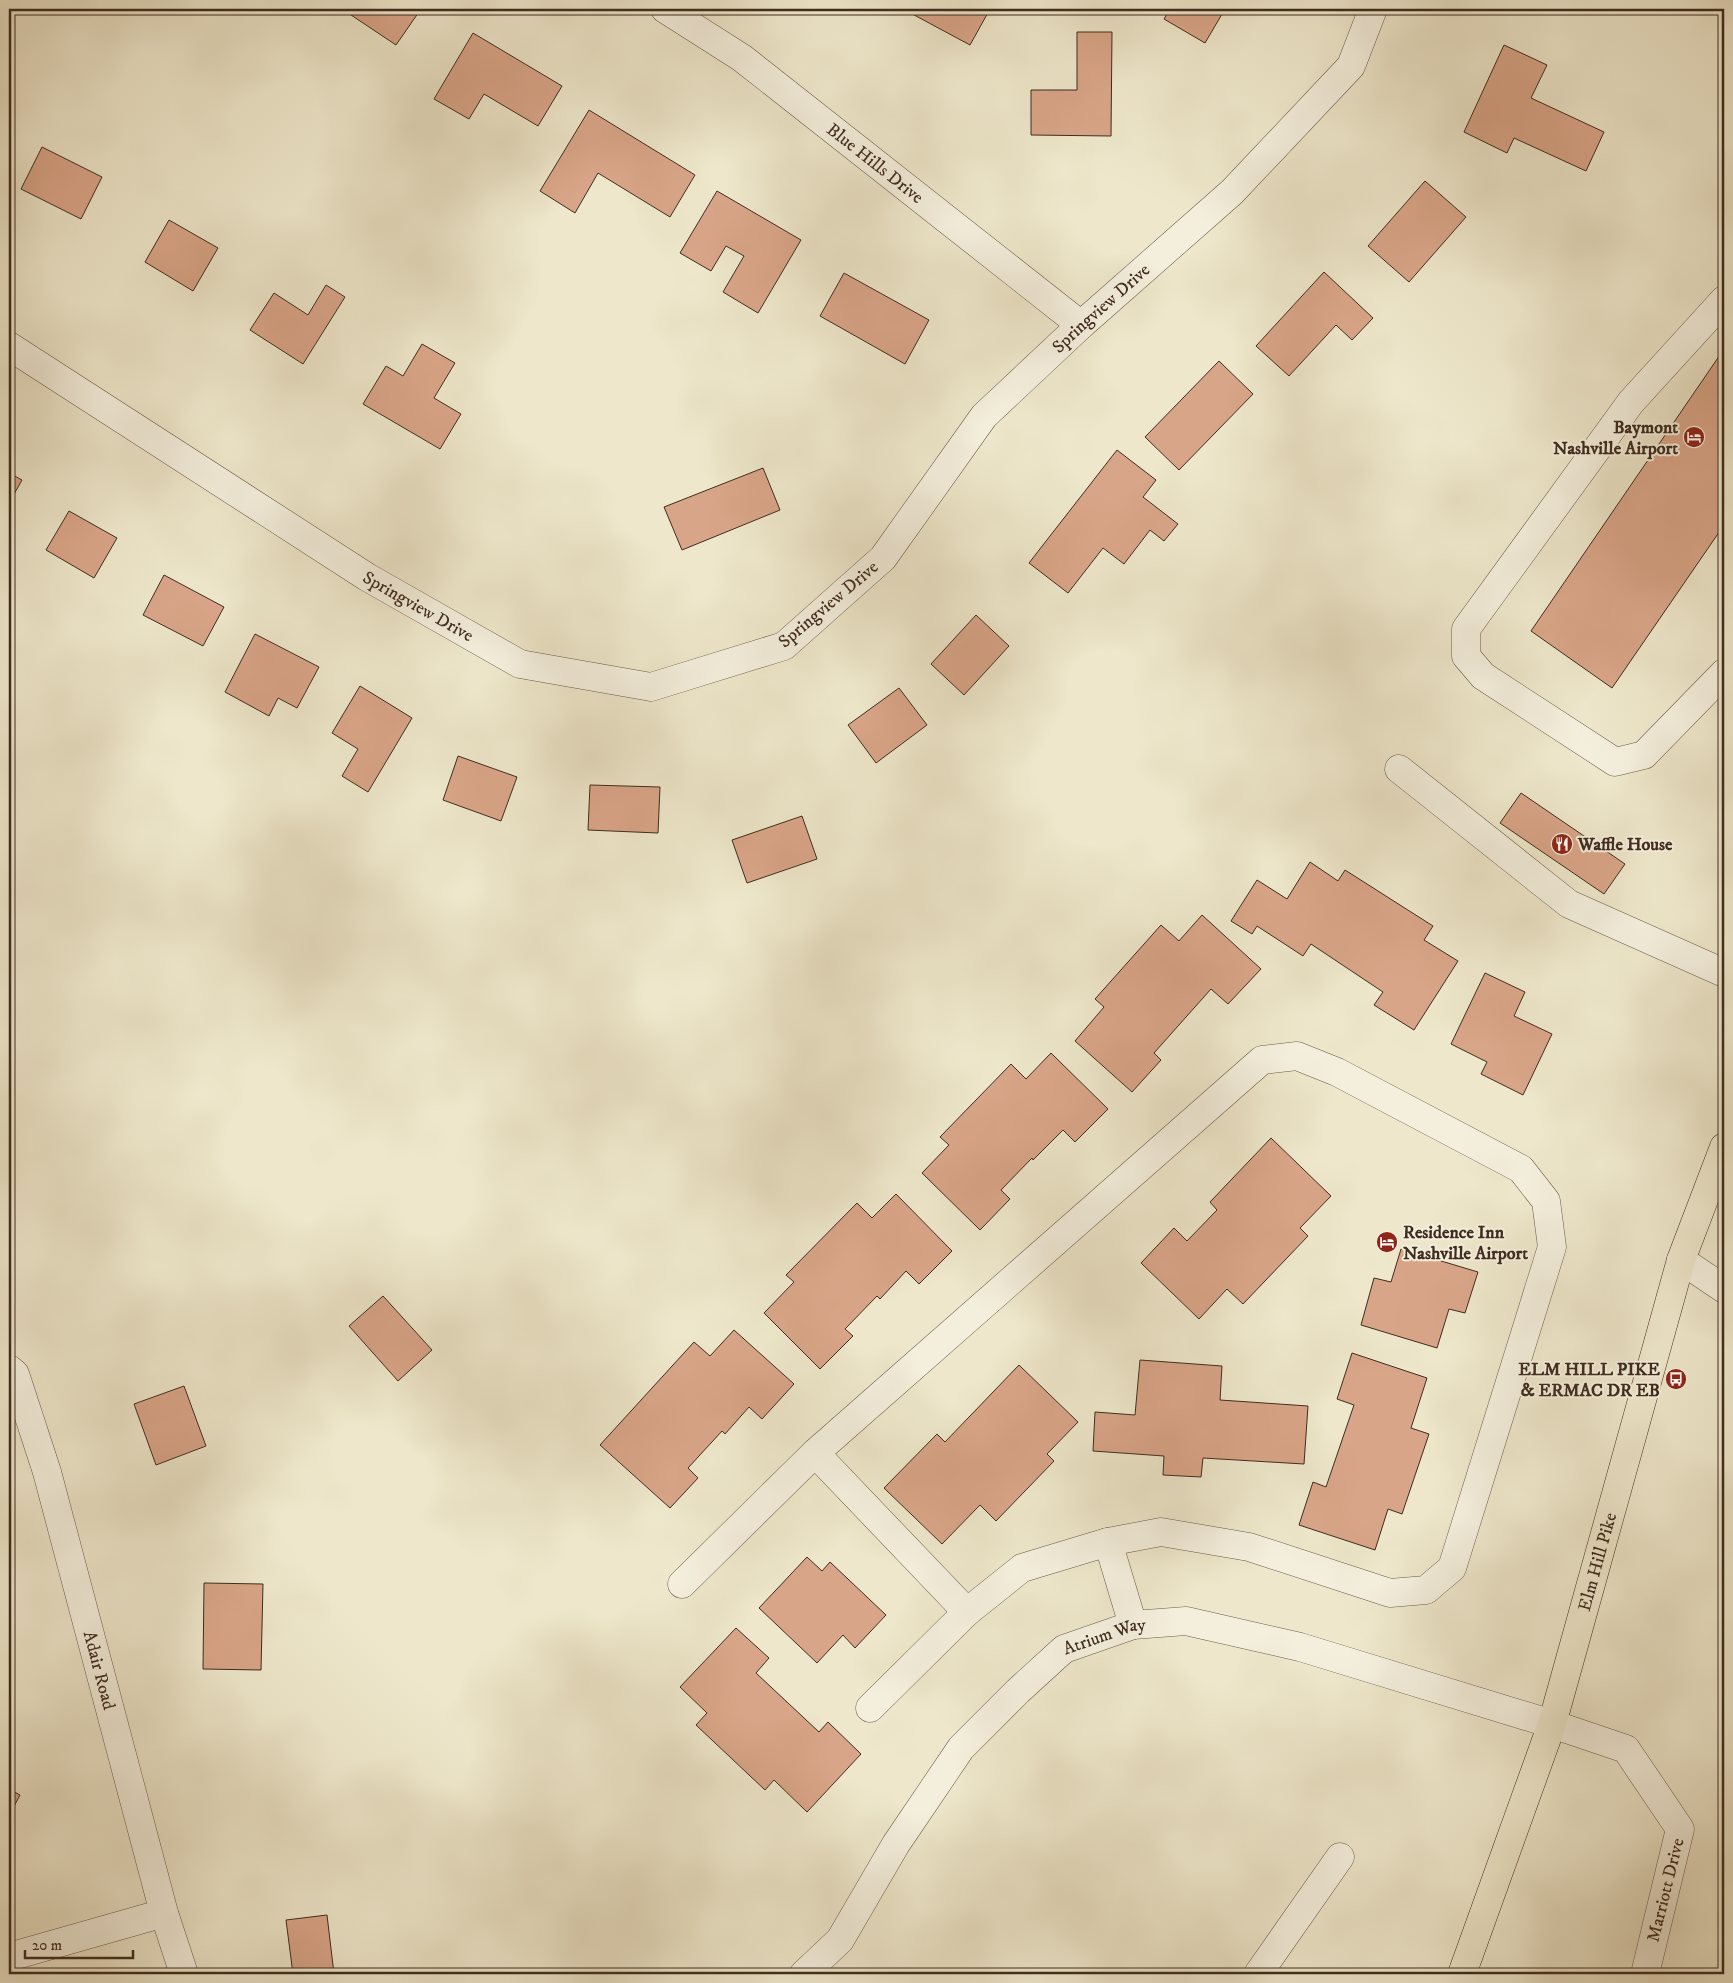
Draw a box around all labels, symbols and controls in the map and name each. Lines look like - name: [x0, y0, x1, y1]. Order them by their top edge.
- street label: Blue Hills Drive: [822, 119, 928, 209]
- street label: Springview Drive: [1048, 259, 1155, 358]
- place label: Baymont Nashville Airport: [1553, 417, 1678, 460]
- hotel icon: Baymont Nashville Airport: [1682, 425, 1706, 449]
- street label: Springview Drive: [774, 557, 883, 653]
- street label: Springview Drive: [358, 567, 477, 647]
- restaurant icon: Waffle House: [1550, 832, 1574, 856]
- place label: Waffle House: [1577, 834, 1673, 856]
- place label: Residence Inn Nashville Airport: [1403, 1222, 1528, 1265]
- hotel icon: Residence Inn Nashville Airport: [1375, 1230, 1399, 1254]
- place label: ELM HILL PIKE & ERMAC DR EB: [1518, 1359, 1660, 1402]
- bus stop icon: ELM HILL PIKE & ERMAC DR EB: [1664, 1367, 1688, 1391]
- street label: Elm Hill Pike: [1574, 1510, 1622, 1614]
- street label: Atrium Way: [1060, 1614, 1147, 1661]
- street label: Adair Road: [78, 1629, 120, 1712]
- street label: Marriott Drive: [1642, 1836, 1690, 1945]
- scale bar: [25, 1928, 132, 1960]
- text: 20 m: [32, 1936, 62, 1955]

